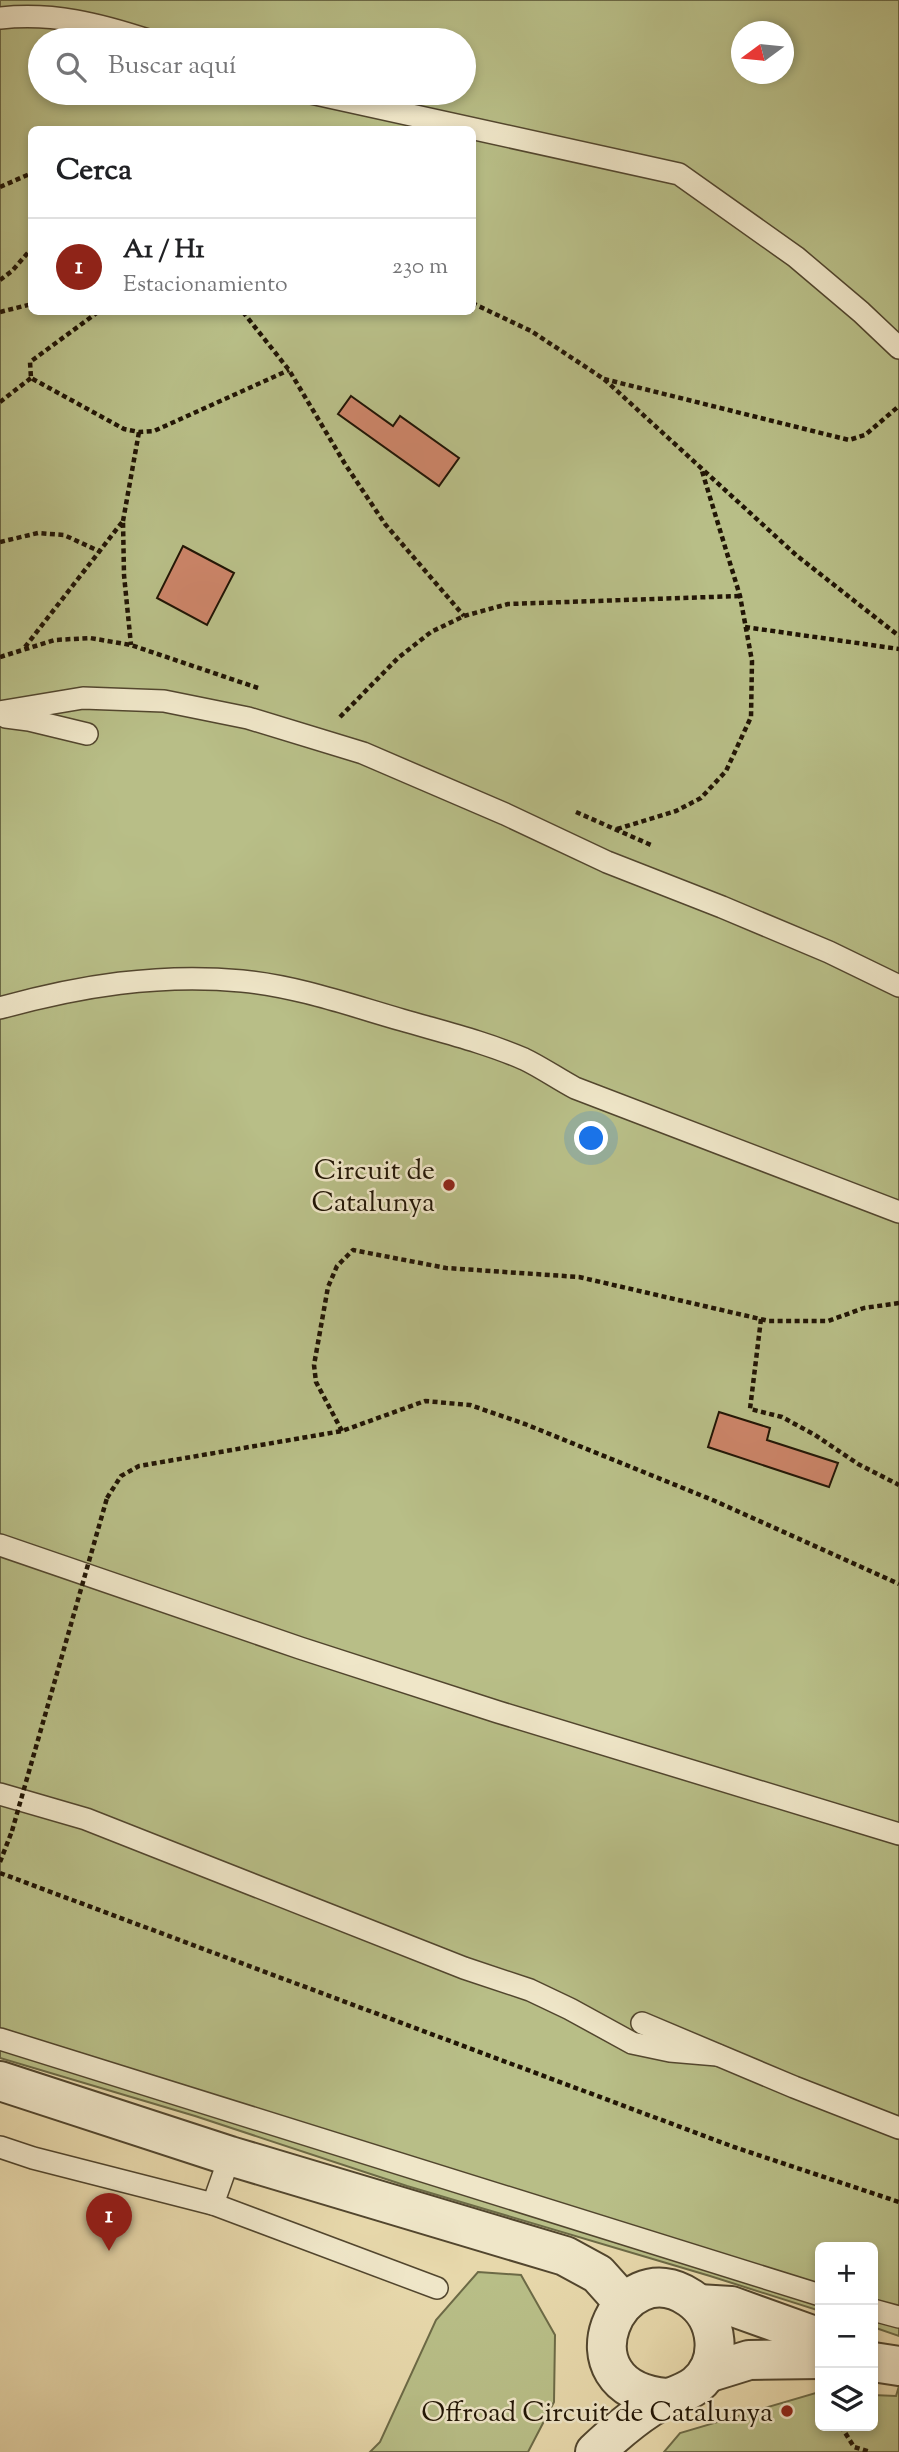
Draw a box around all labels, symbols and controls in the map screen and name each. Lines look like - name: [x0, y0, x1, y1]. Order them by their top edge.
- north arrow: [731, 21, 794, 84]
- search box: [28, 28, 476, 105]
- icon: search: [52, 48, 90, 86]
- text: Buscar aquí: [108, 48, 237, 85]
- text: Cerca: [56, 150, 132, 193]
- text: A1 / H1: [123, 232, 204, 269]
- text: 1: [75, 251, 83, 284]
- text: 230 m: [392, 251, 448, 284]
- text: Estacionamiento: [123, 269, 288, 302]
- your location: [574, 1121, 608, 1155]
- place label: Circuit de Catalunya: [311, 1152, 435, 1224]
- marker: Circuit de Catalunya: [441, 1177, 457, 1193]
- pin: 1: [86, 2193, 132, 2251]
- map controls: [815, 2242, 878, 2431]
- button: +: [815, 2242, 878, 2305]
- button: −: [815, 2305, 878, 2368]
- button: layers: [815, 2368, 878, 2431]
- place label: Offroad Circuit de Catalunya: [421, 2394, 773, 2434]
- marker: Offroad Circuit de Catalunya: [779, 2403, 795, 2419]

